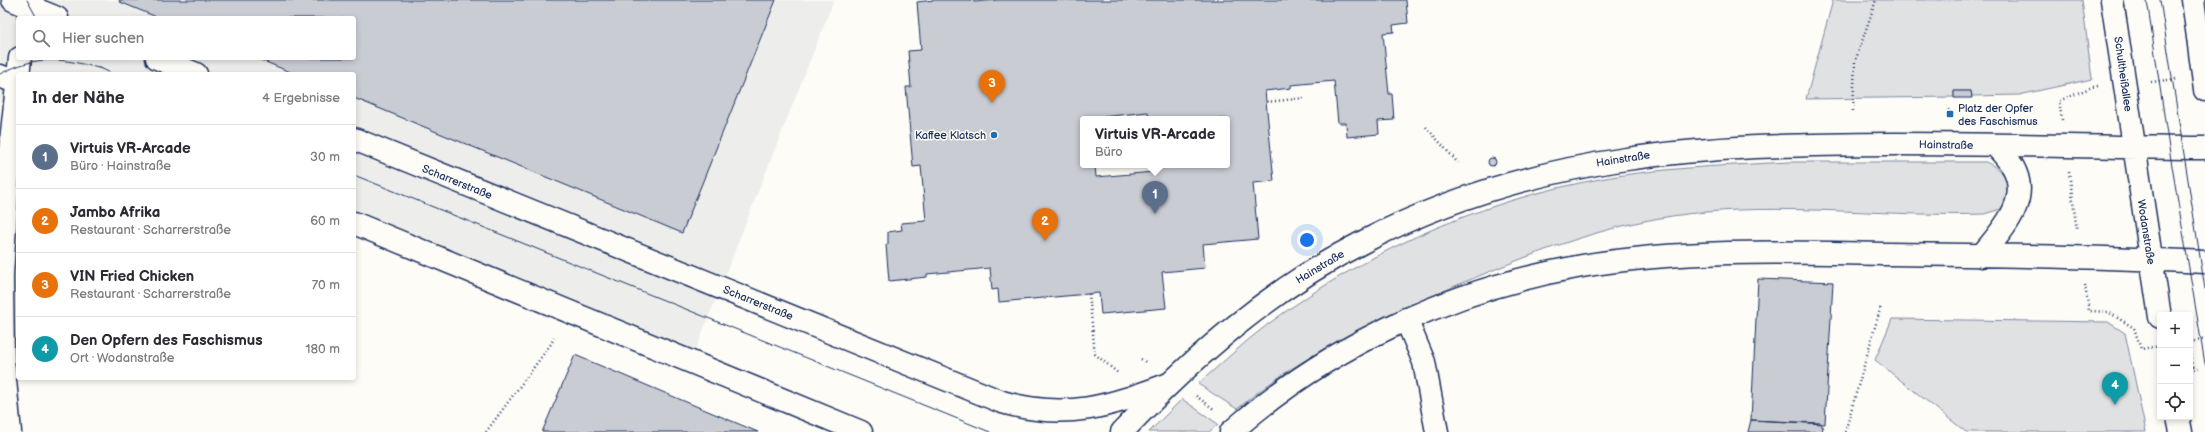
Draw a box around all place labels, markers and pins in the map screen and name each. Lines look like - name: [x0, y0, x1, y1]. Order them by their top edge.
- pin: 3: [979, 70, 1005, 103]
- place label: Platz der Opfer des Faschismus: [1958, 102, 2038, 128]
- marker: Platz der Opfer des Faschismus: [1945, 109, 1955, 119]
- place label: Kaffee Klatsch: [915, 129, 986, 142]
- marker: Kaffee Klatsch: [989, 130, 999, 140]
- pin: 1: [1142, 181, 1168, 214]
- pin: 2: [1032, 208, 1058, 241]
- pin: 4: [2102, 372, 2128, 405]

